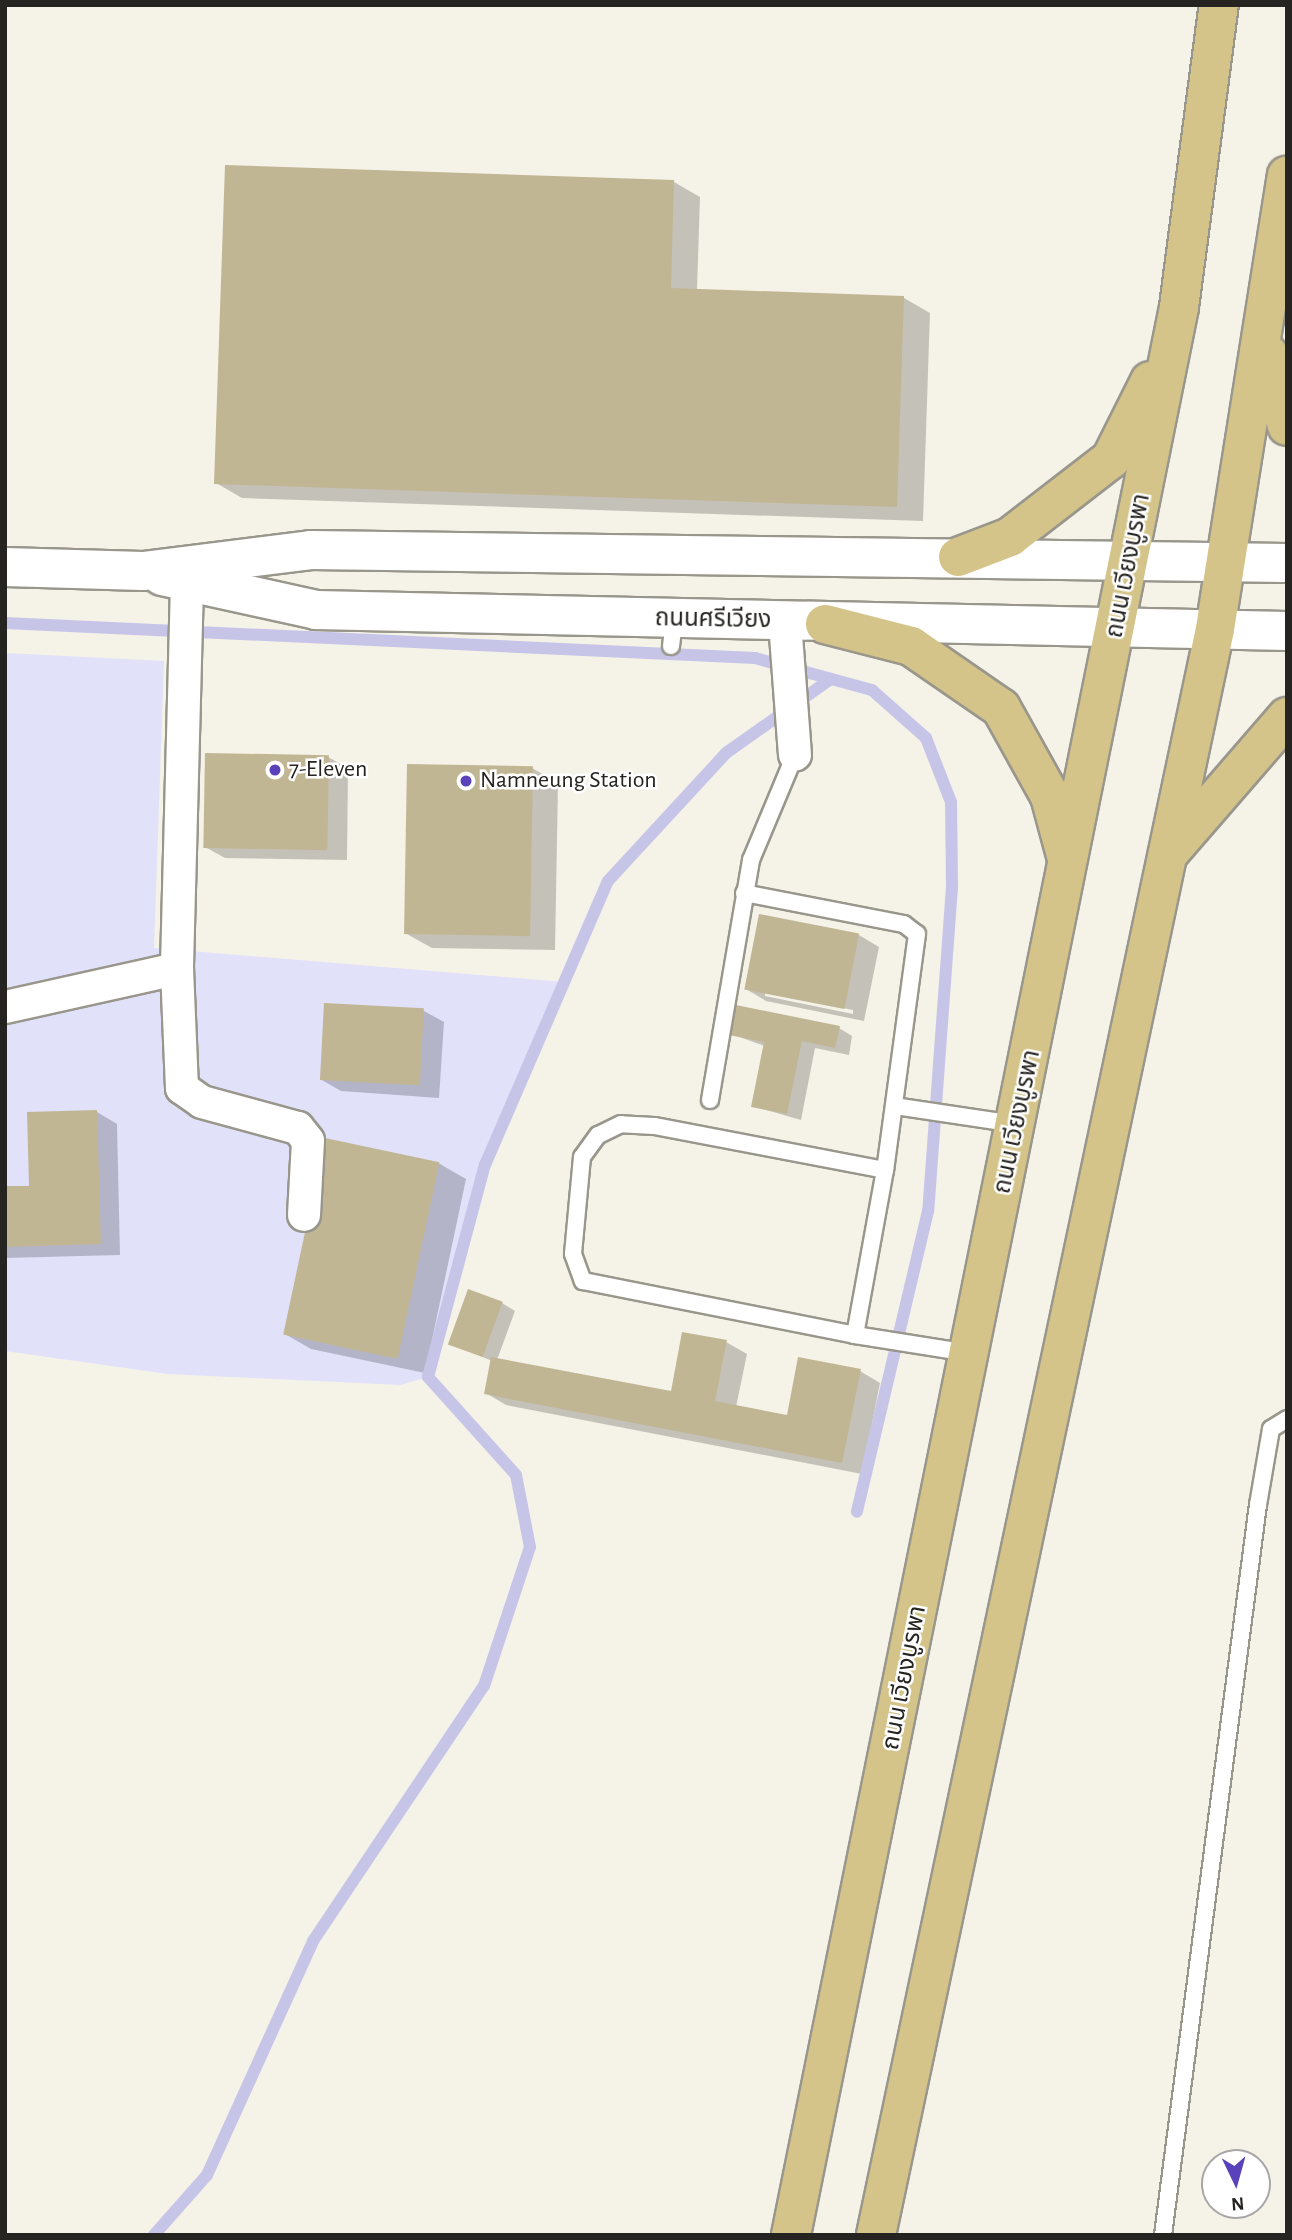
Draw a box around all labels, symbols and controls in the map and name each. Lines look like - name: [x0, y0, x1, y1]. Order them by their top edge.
- street label: ถนน เวียงบูรพา: [1101, 491, 1157, 641]
- street label: ถนนศรีเวียง: [655, 605, 771, 635]
- place label: 7-Eleven: [289, 756, 367, 784]
- marker: 7-Eleven: [267, 762, 283, 778]
- place label: Namneung Station: [480, 767, 657, 795]
- marker: Namneung Station: [458, 773, 474, 789]
- street label: ถนน เวียงบูรพา: [989, 1047, 1047, 1197]
- street label: ถนน เวียงบูรพา: [877, 1603, 933, 1753]
- north arrow: [1201, 2149, 1271, 2219]
- text: N: [1230, 2193, 1245, 2213]

